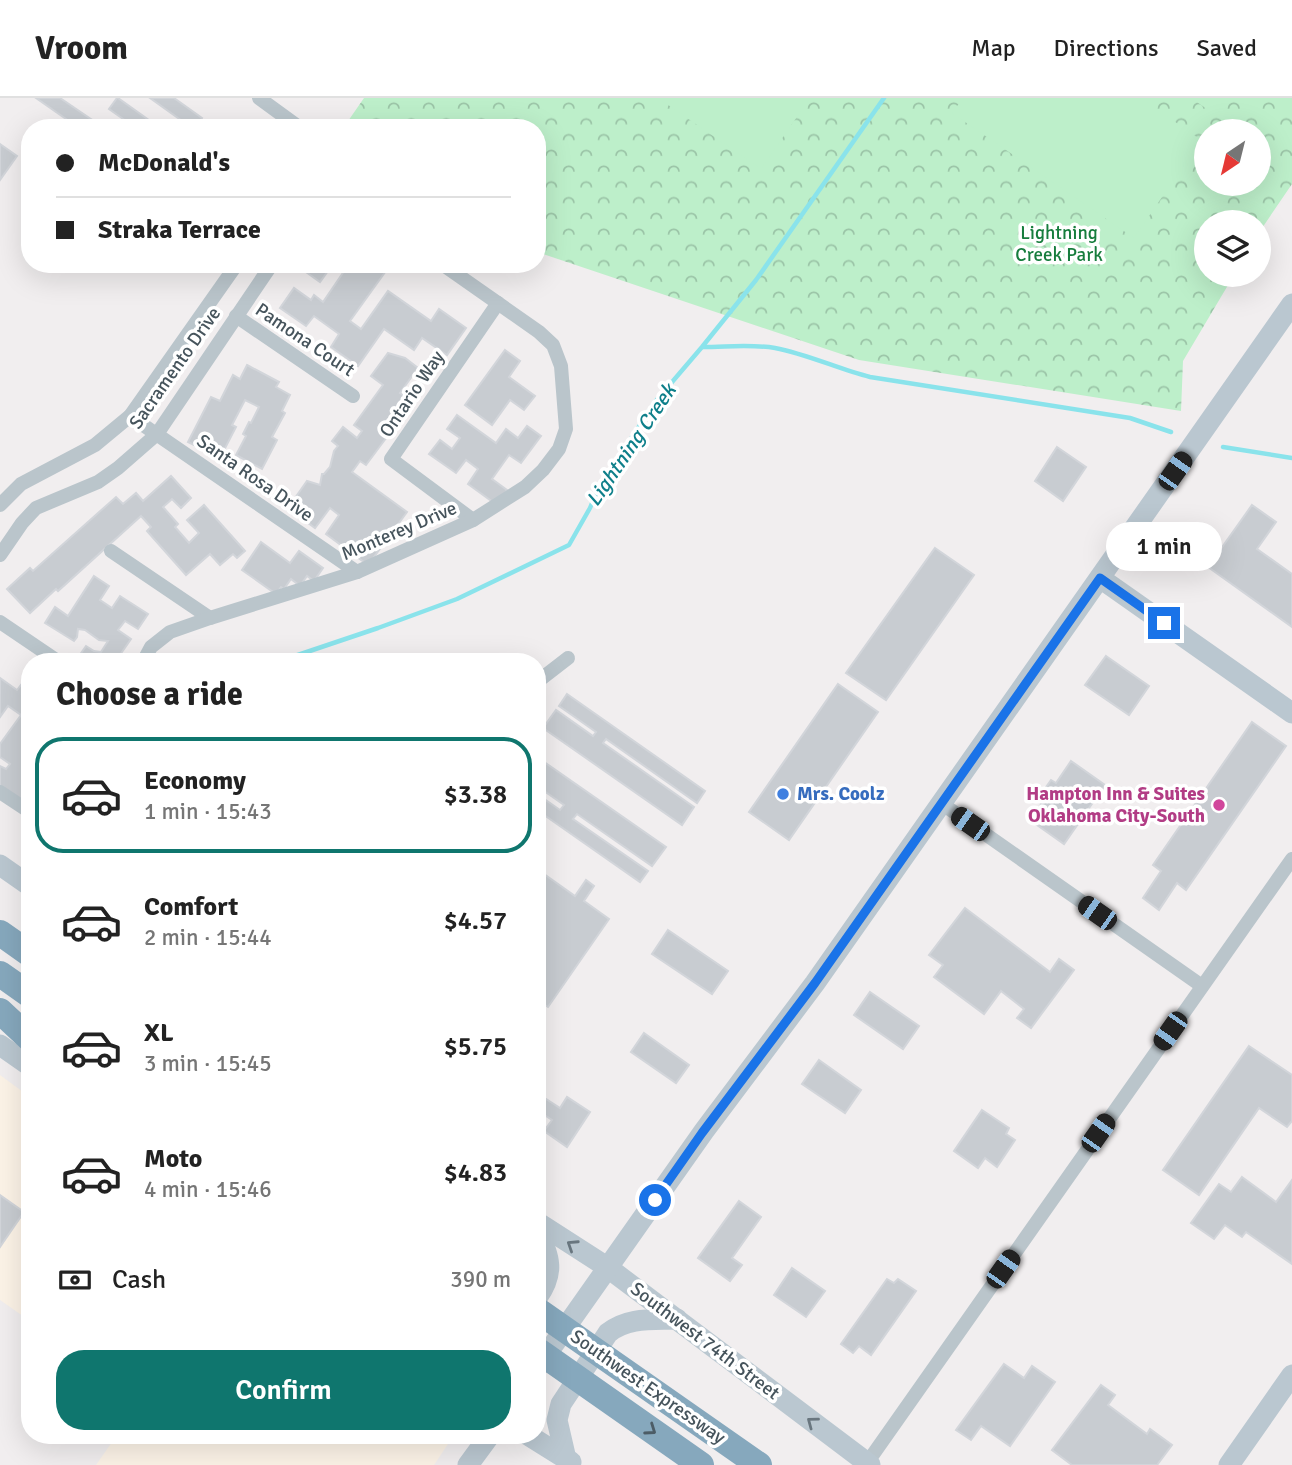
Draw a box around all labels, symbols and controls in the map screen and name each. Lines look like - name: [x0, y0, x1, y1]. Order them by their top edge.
- text: Vroom: [35, 28, 128, 69]
- text: Map: [971, 33, 1016, 63]
- text: Directions: [1054, 33, 1159, 63]
- text: Saved: [1197, 33, 1257, 63]
- north arrow: [1194, 119, 1270, 196]
- map controls: [1194, 119, 1271, 287]
- text: McDonald's: [98, 147, 230, 179]
- button: layers: [1194, 210, 1271, 287]
- text: Straka Terrace: [98, 214, 261, 246]
- park label: Lightning Creek Park: [1015, 221, 1103, 267]
- street label: Pamona Court: [251, 298, 360, 382]
- street label: Sacramento Drive: [124, 302, 226, 434]
- street label: Ontario Way: [374, 346, 450, 442]
- water label: Lightning Creek: [581, 377, 683, 511]
- street label: Santa Rosa Drive: [192, 429, 318, 527]
- car: [1155, 448, 1196, 494]
- street label: Monterey Drive: [338, 496, 460, 566]
- callout: 1 min: [1106, 522, 1222, 570]
- text: 1 min: [1136, 532, 1192, 561]
- route end: [1148, 607, 1180, 639]
- text: Choose a ride: [56, 675, 243, 714]
- icon: car: [60, 764, 123, 827]
- text: Economy: [144, 765, 246, 797]
- text: $3.38: [444, 779, 507, 811]
- place label: Mrs. Coolz: [797, 782, 885, 806]
- place label: Hampton Inn & Suites Oklahoma City-South: [1026, 782, 1205, 828]
- marker: Mrs. Coolz: [775, 786, 791, 802]
- text: 1 min · 15:43: [144, 797, 272, 826]
- marker: Hampton Inn & Suites Oklahoma City-South: [1211, 797, 1227, 813]
- car: [947, 803, 994, 845]
- icon: car: [60, 890, 123, 953]
- text: Comfort: [144, 891, 238, 923]
- car: [1074, 892, 1121, 934]
- text: $4.57: [444, 905, 507, 937]
- text: 2 min · 15:44: [144, 923, 272, 952]
- car: [1150, 1008, 1191, 1054]
- icon: car: [60, 1016, 123, 1079]
- text: XL: [144, 1017, 174, 1049]
- text: $5.75: [444, 1031, 507, 1063]
- text: 3 min · 15:45: [144, 1049, 272, 1078]
- car: [1078, 1110, 1119, 1156]
- icon: car: [60, 1142, 123, 1205]
- text: Moto: [144, 1143, 202, 1175]
- text: $4.83: [444, 1157, 507, 1189]
- text: 4 min · 15:46: [144, 1175, 272, 1204]
- route start: [639, 1184, 671, 1216]
- one-way arrow: [567, 1240, 580, 1253]
- car: [983, 1246, 1024, 1292]
- icon: cash: [56, 1261, 94, 1299]
- text: Cash: [112, 1264, 166, 1296]
- text: 390 m: [450, 1265, 511, 1294]
- street label: Southwest 74th Street: [626, 1277, 785, 1405]
- street label: Southwest Expressway: [566, 1324, 730, 1450]
- button: Confirm: [56, 1350, 511, 1430]
- one-way arrow: [808, 1417, 820, 1430]
- one-way arrow: [643, 1422, 656, 1434]

